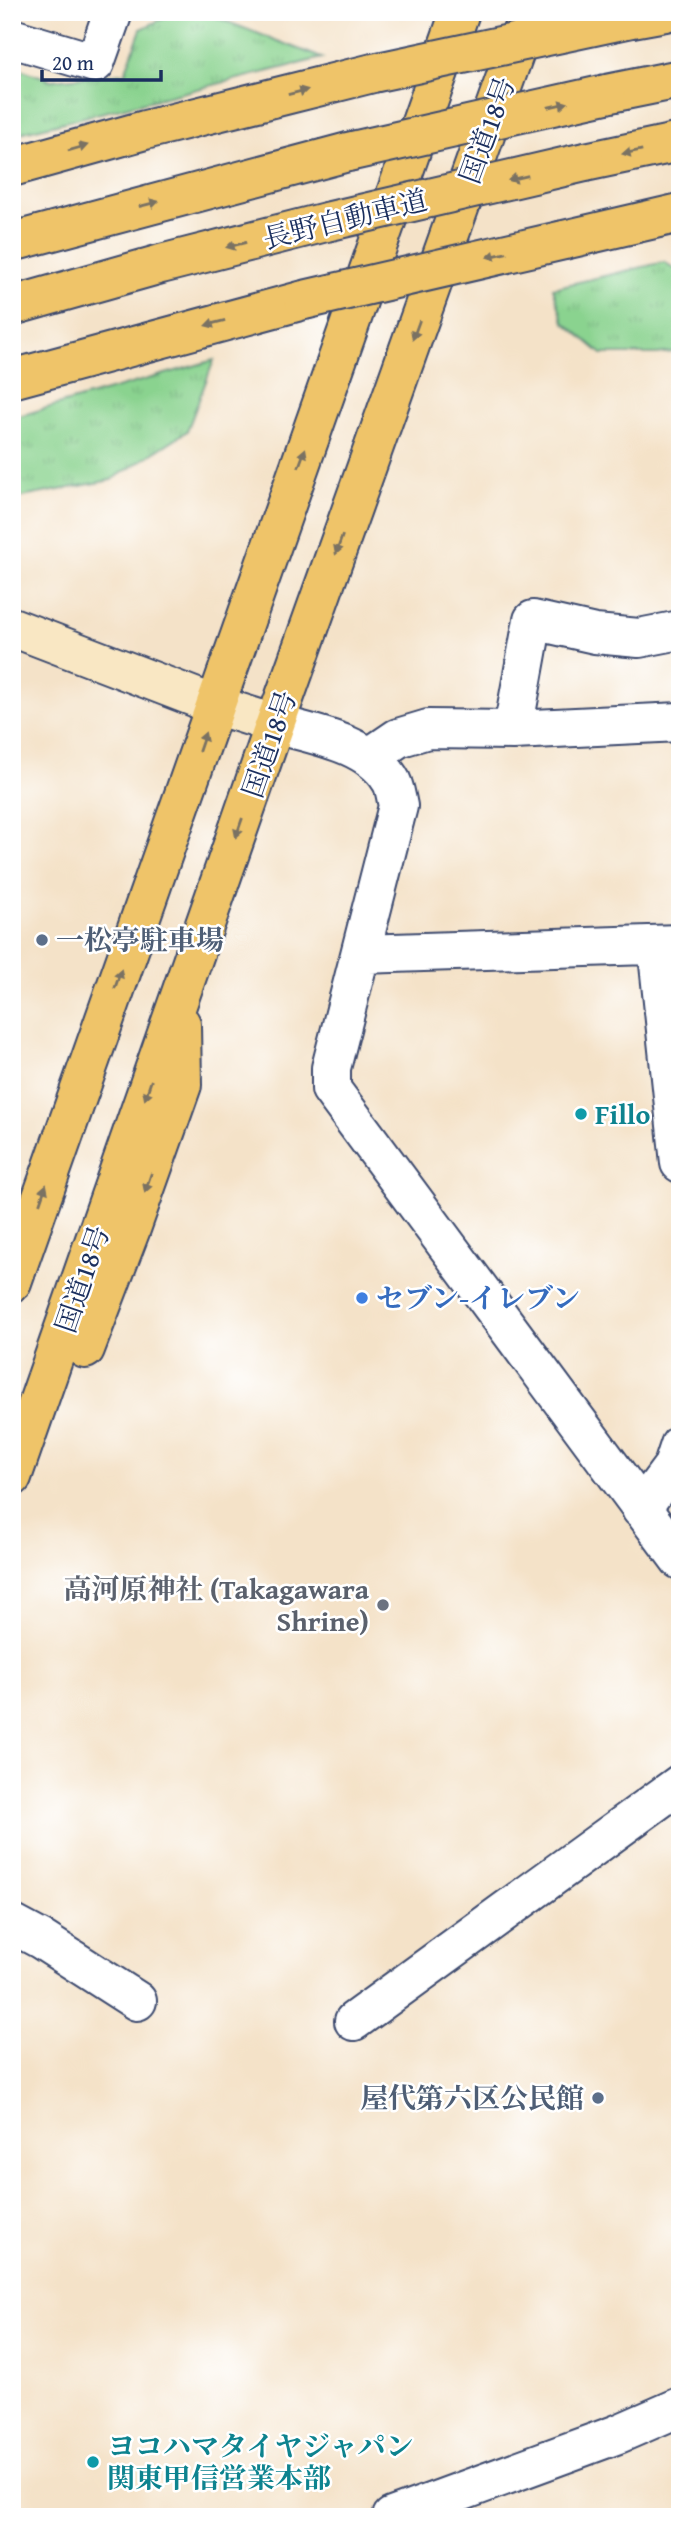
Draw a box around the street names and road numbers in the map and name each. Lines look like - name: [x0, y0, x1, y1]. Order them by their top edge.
- street label: 国道18号: [448, 71, 525, 189]
- street label: 長野自動車道: [258, 178, 431, 259]
- street label: 国道18号: [231, 685, 306, 803]
- street label: 国道18号: [44, 1220, 119, 1338]

